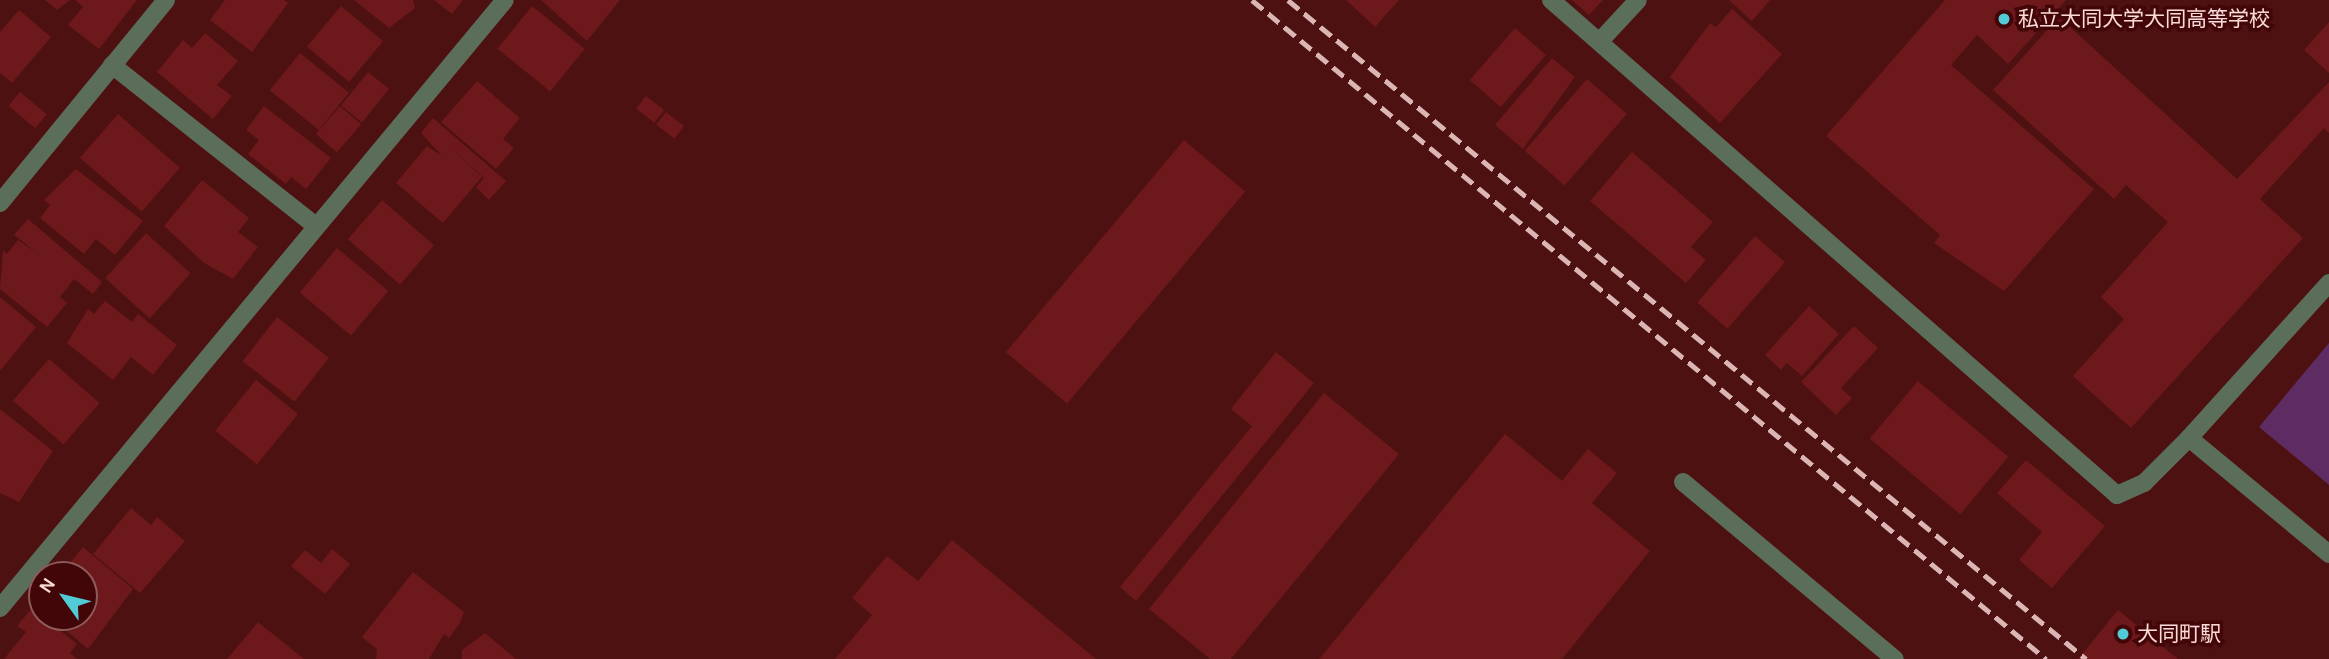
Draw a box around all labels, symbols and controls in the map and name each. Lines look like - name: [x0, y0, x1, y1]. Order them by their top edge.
- place label: 私立大同大学大同高等学校: [2018, 6, 2270, 32]
- marker: 私立大同大学大同高等学校: [1996, 11, 2012, 27]
- north arrow: [28, 561, 98, 631]
- text: N: [34, 574, 60, 597]
- place label: 大同町駅: [2137, 621, 2221, 647]
- marker: 大同町駅: [2115, 626, 2131, 642]

